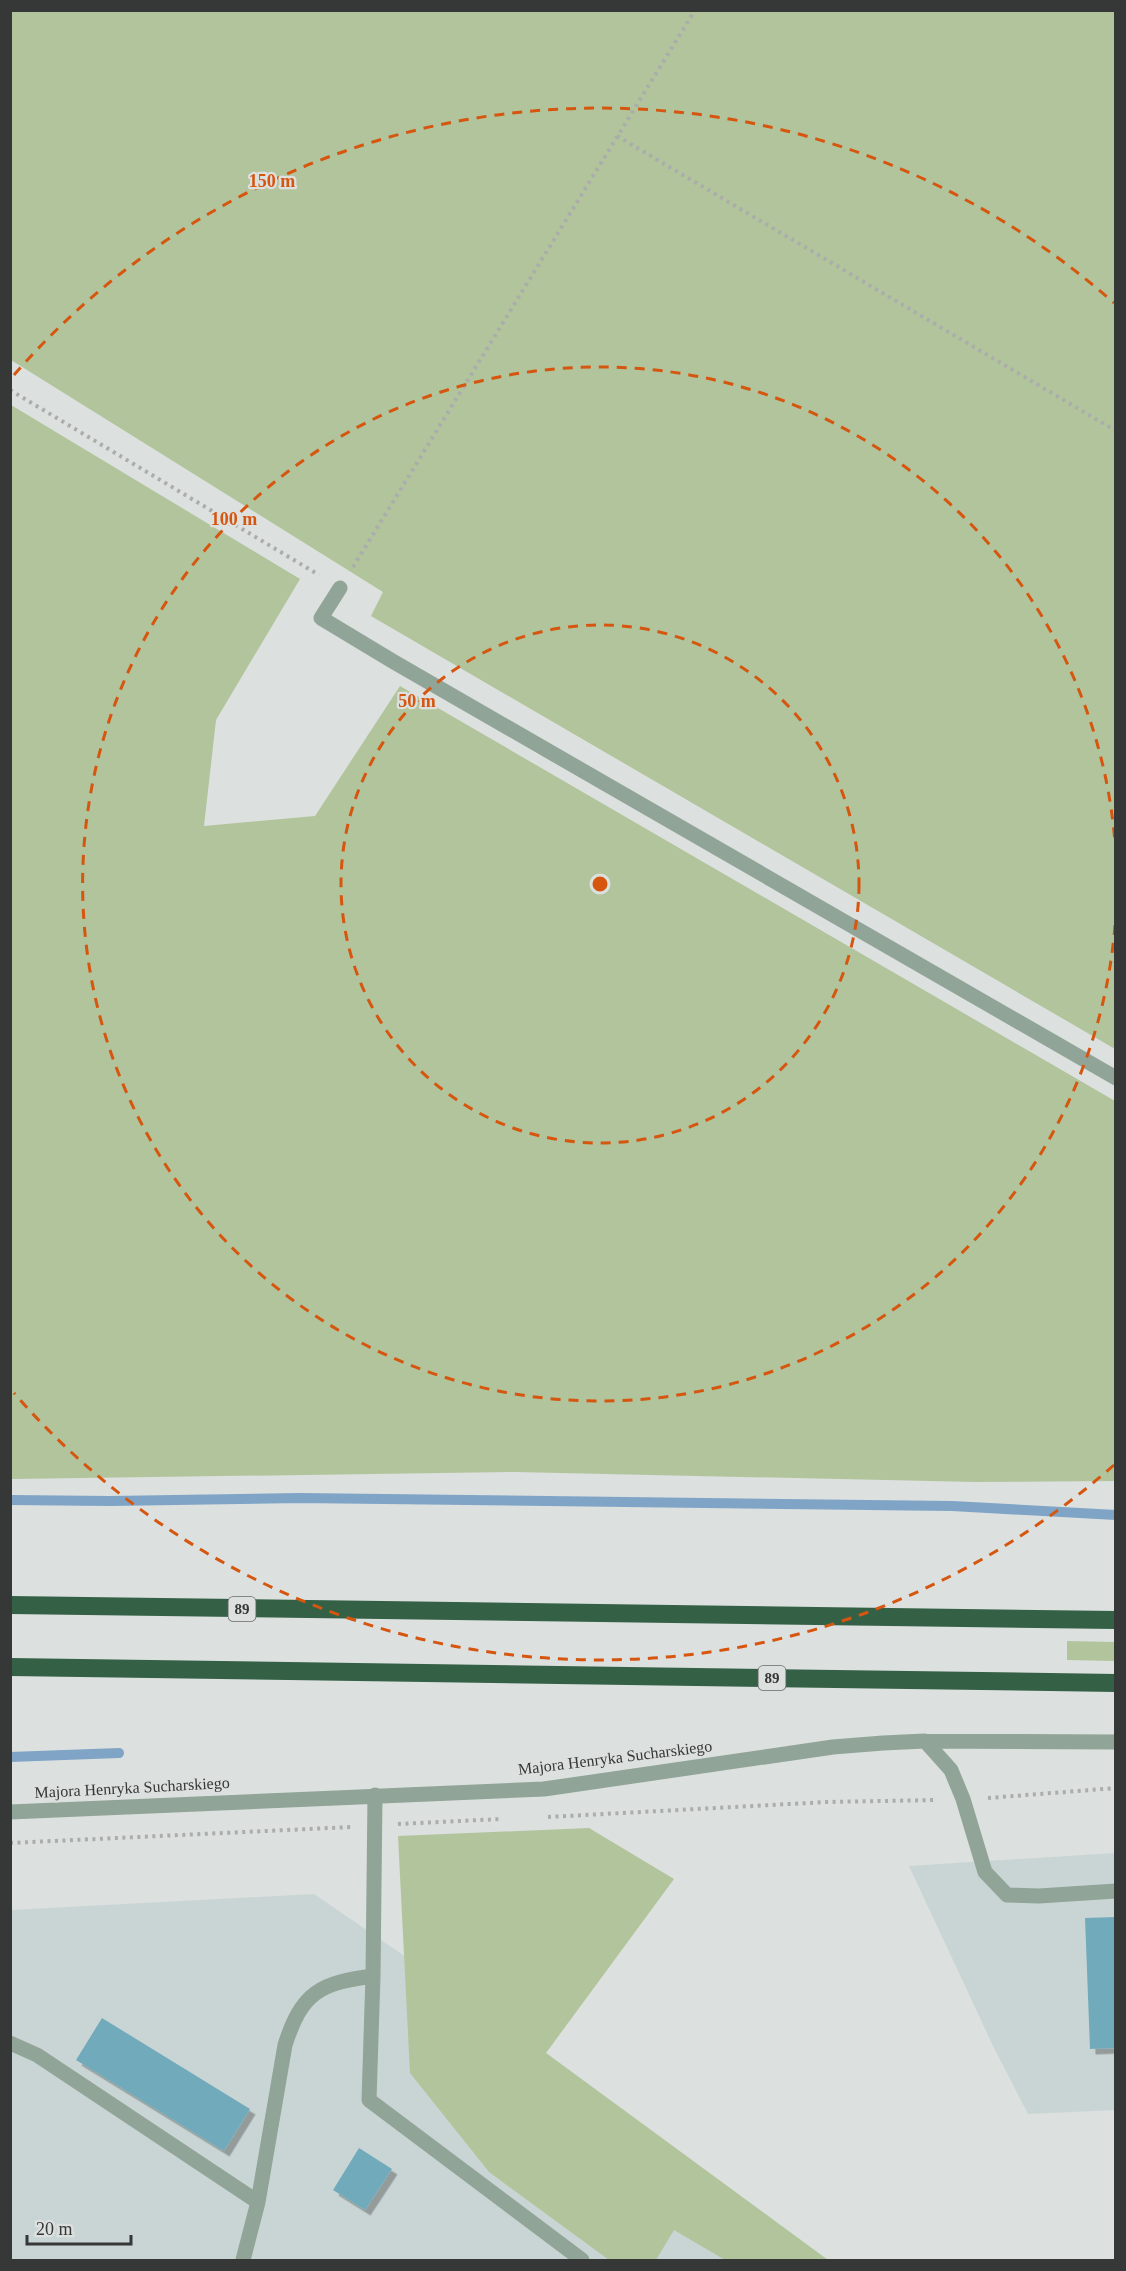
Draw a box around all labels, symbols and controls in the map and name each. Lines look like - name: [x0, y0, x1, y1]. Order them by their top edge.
- text: 150 m: [249, 171, 295, 191]
- text: 100 m: [211, 509, 257, 529]
- text: 50 m: [398, 691, 436, 711]
- centre of rings: [590, 874, 610, 894]
- road number: 89: [228, 1597, 256, 1621]
- road number: 89: [758, 1666, 786, 1690]
- street label: Majora Henryka Sucharskiego: [517, 1737, 713, 1779]
- street label: Majora Henryka Sucharskiego: [34, 1774, 230, 1802]
- scale bar: [27, 2208, 130, 2246]
- text: 20 m: [36, 2219, 73, 2239]

